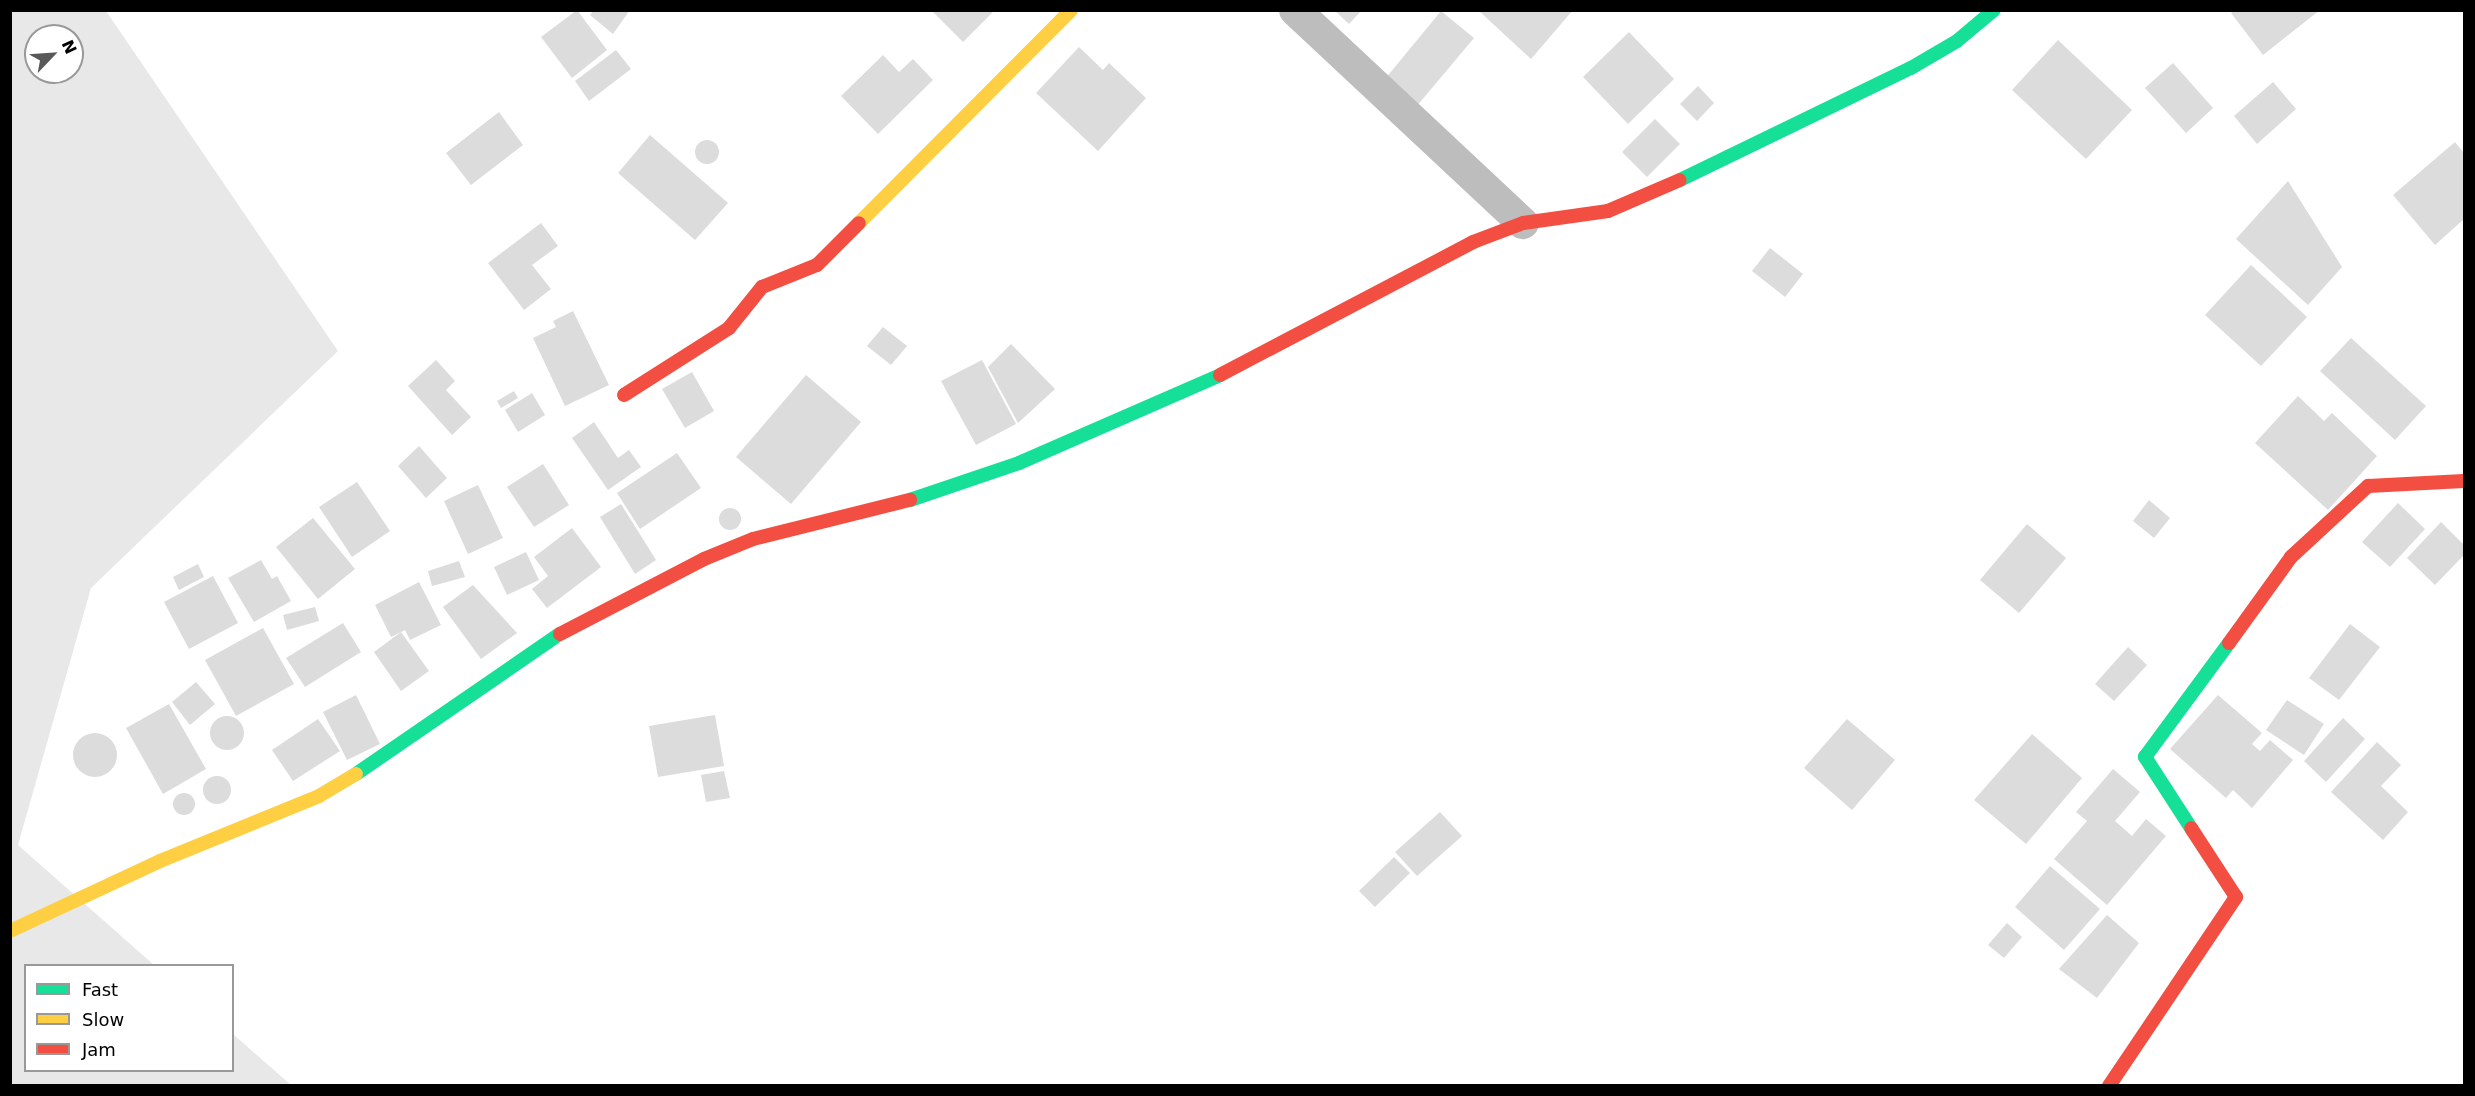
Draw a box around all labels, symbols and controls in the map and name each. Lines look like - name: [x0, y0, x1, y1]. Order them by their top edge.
- north arrow: [24, 24, 84, 84]
- text: N: [58, 37, 80, 57]
- legend: [24, 964, 234, 1072]
- text: Fast: [82, 979, 118, 1000]
- text: Slow: [82, 1009, 124, 1030]
- text: Jam: [82, 1039, 116, 1060]

